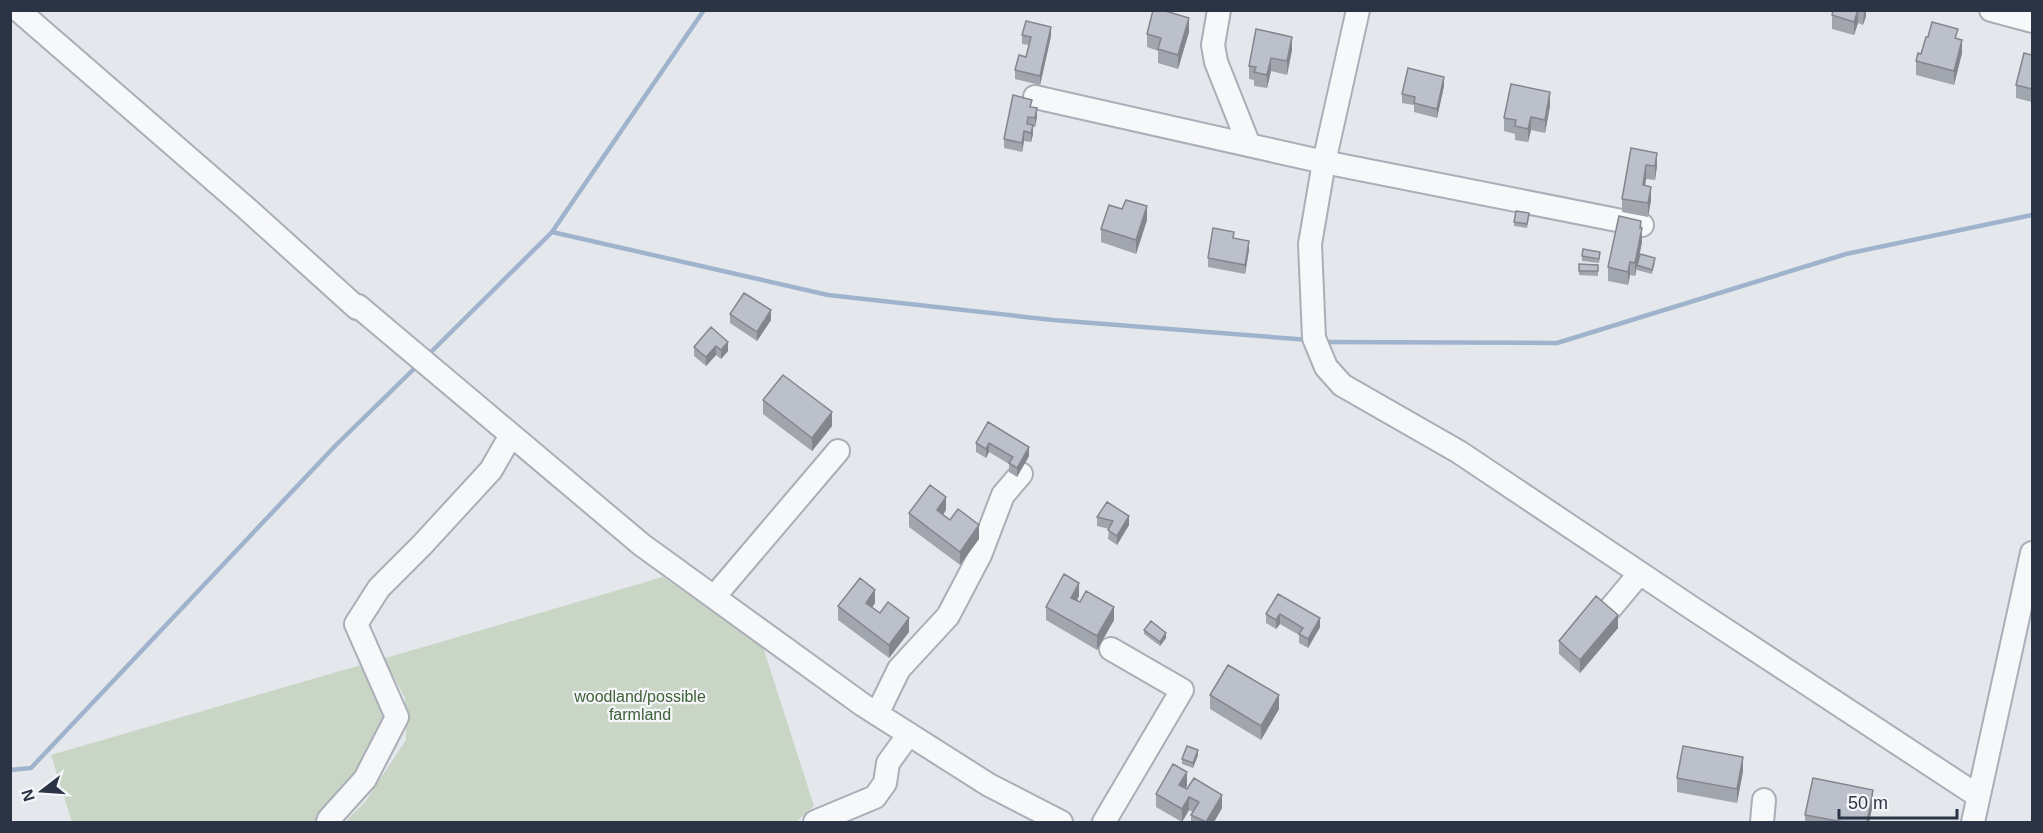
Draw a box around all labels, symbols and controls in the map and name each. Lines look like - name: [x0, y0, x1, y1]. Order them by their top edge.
- park label: woodland/possible farmland: [573, 688, 706, 723]
- north arrow: [12, 761, 72, 821]
- scale bar: [1839, 782, 1958, 820]
- text: N: [18, 787, 38, 803]
- text: 50 m: [1848, 793, 1888, 813]

